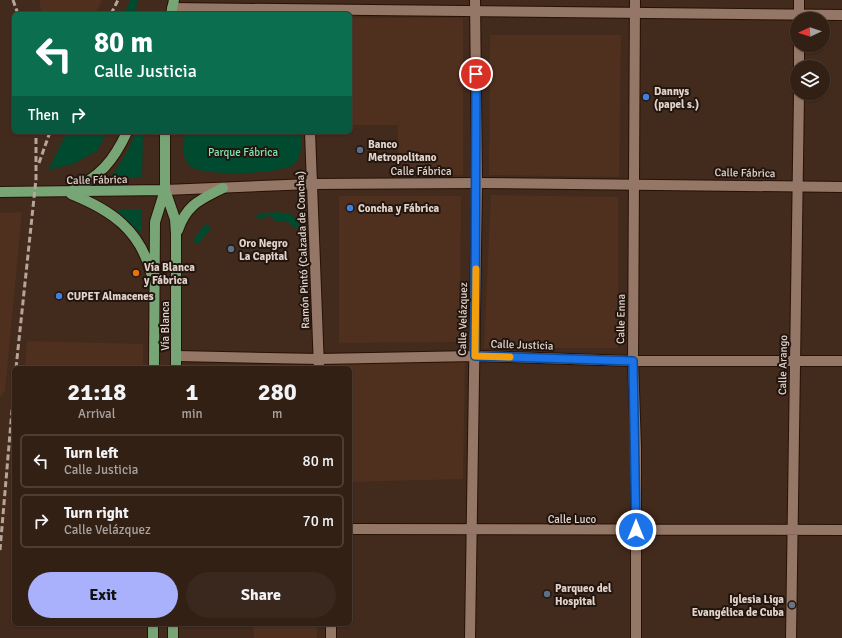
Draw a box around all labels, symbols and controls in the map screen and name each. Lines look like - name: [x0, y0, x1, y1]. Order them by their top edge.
- north arrow: [790, 12, 830, 52]
- map controls: [790, 12, 830, 100]
- text: 80 m: [94, 26, 153, 60]
- icon: left: [28, 28, 80, 80]
- pin: [459, 57, 493, 91]
- text: Calle Justicia: [94, 60, 197, 82]
- button: layers: [790, 60, 830, 100]
- icon: arrive: [465, 63, 487, 85]
- place label: Dannys (papel s.): [654, 85, 699, 111]
- marker: Dannys (papel s.): [641, 92, 651, 102]
- icon: right: [67, 104, 89, 126]
- text: Then: [28, 106, 59, 124]
- place label: Banco Metropolitano: [368, 138, 437, 164]
- marker: Banco Metropolitano: [355, 145, 365, 155]
- park label: Parque Fábrica: [208, 146, 278, 159]
- street label: Calle Fábrica: [390, 165, 452, 178]
- street label: Calle Fábrica: [714, 166, 776, 180]
- street label: Ramón Pintó (Calzada de Concha): [294, 171, 312, 329]
- street label: Calle Fábrica: [66, 173, 128, 187]
- place label: Concha y Fábrica: [358, 202, 440, 215]
- marker: Concha y Fábrica: [345, 203, 355, 213]
- place label: Oro Negro La Capital: [239, 237, 288, 263]
- marker: Oro Negro La Capital: [226, 244, 236, 254]
- place label: Vía Blanca y Fábrica: [143, 261, 195, 287]
- marker: Vía Blanca y Fábrica: [131, 268, 141, 278]
- street label: Calle Velázquez: [456, 282, 470, 356]
- place label: CUPET Almacenes: [67, 290, 154, 303]
- marker: CUPET Almacenes: [54, 291, 64, 301]
- street label: Calle Enna: [614, 293, 628, 344]
- street label: Vía Blanca: [159, 301, 172, 351]
- street label: Calle Arango: [776, 335, 790, 395]
- street label: Calle Justicia: [490, 337, 554, 353]
- text: 21:18: [67, 377, 126, 407]
- text: 1: [186, 377, 198, 407]
- text: 280: [258, 377, 297, 407]
- text: Arrival: [78, 406, 115, 422]
- text: min: [182, 406, 203, 422]
- text: m: [272, 406, 282, 422]
- text: Turn left: [64, 444, 118, 462]
- icon: left: [30, 450, 52, 472]
- text: 80 m: [303, 452, 334, 470]
- text: Calle Justicia: [64, 462, 138, 478]
- text: Turn right: [64, 504, 129, 522]
- position arrow: [615, 509, 657, 551]
- icon: right: [30, 510, 52, 532]
- text: 70 m: [303, 512, 334, 530]
- street label: Calle Luco: [548, 513, 597, 526]
- text: Calle Velázquez: [64, 522, 151, 538]
- button: Exit: [28, 572, 178, 618]
- button: Share: [186, 572, 336, 618]
- place label: Parqueo del Hospital: [555, 582, 612, 608]
- marker: Parqueo del Hospital: [542, 589, 552, 599]
- place label: Iglesia Liga Evangélica de Cuba: [692, 593, 784, 619]
- marker: Iglesia Liga Evangélica de Cuba: [787, 600, 797, 610]

